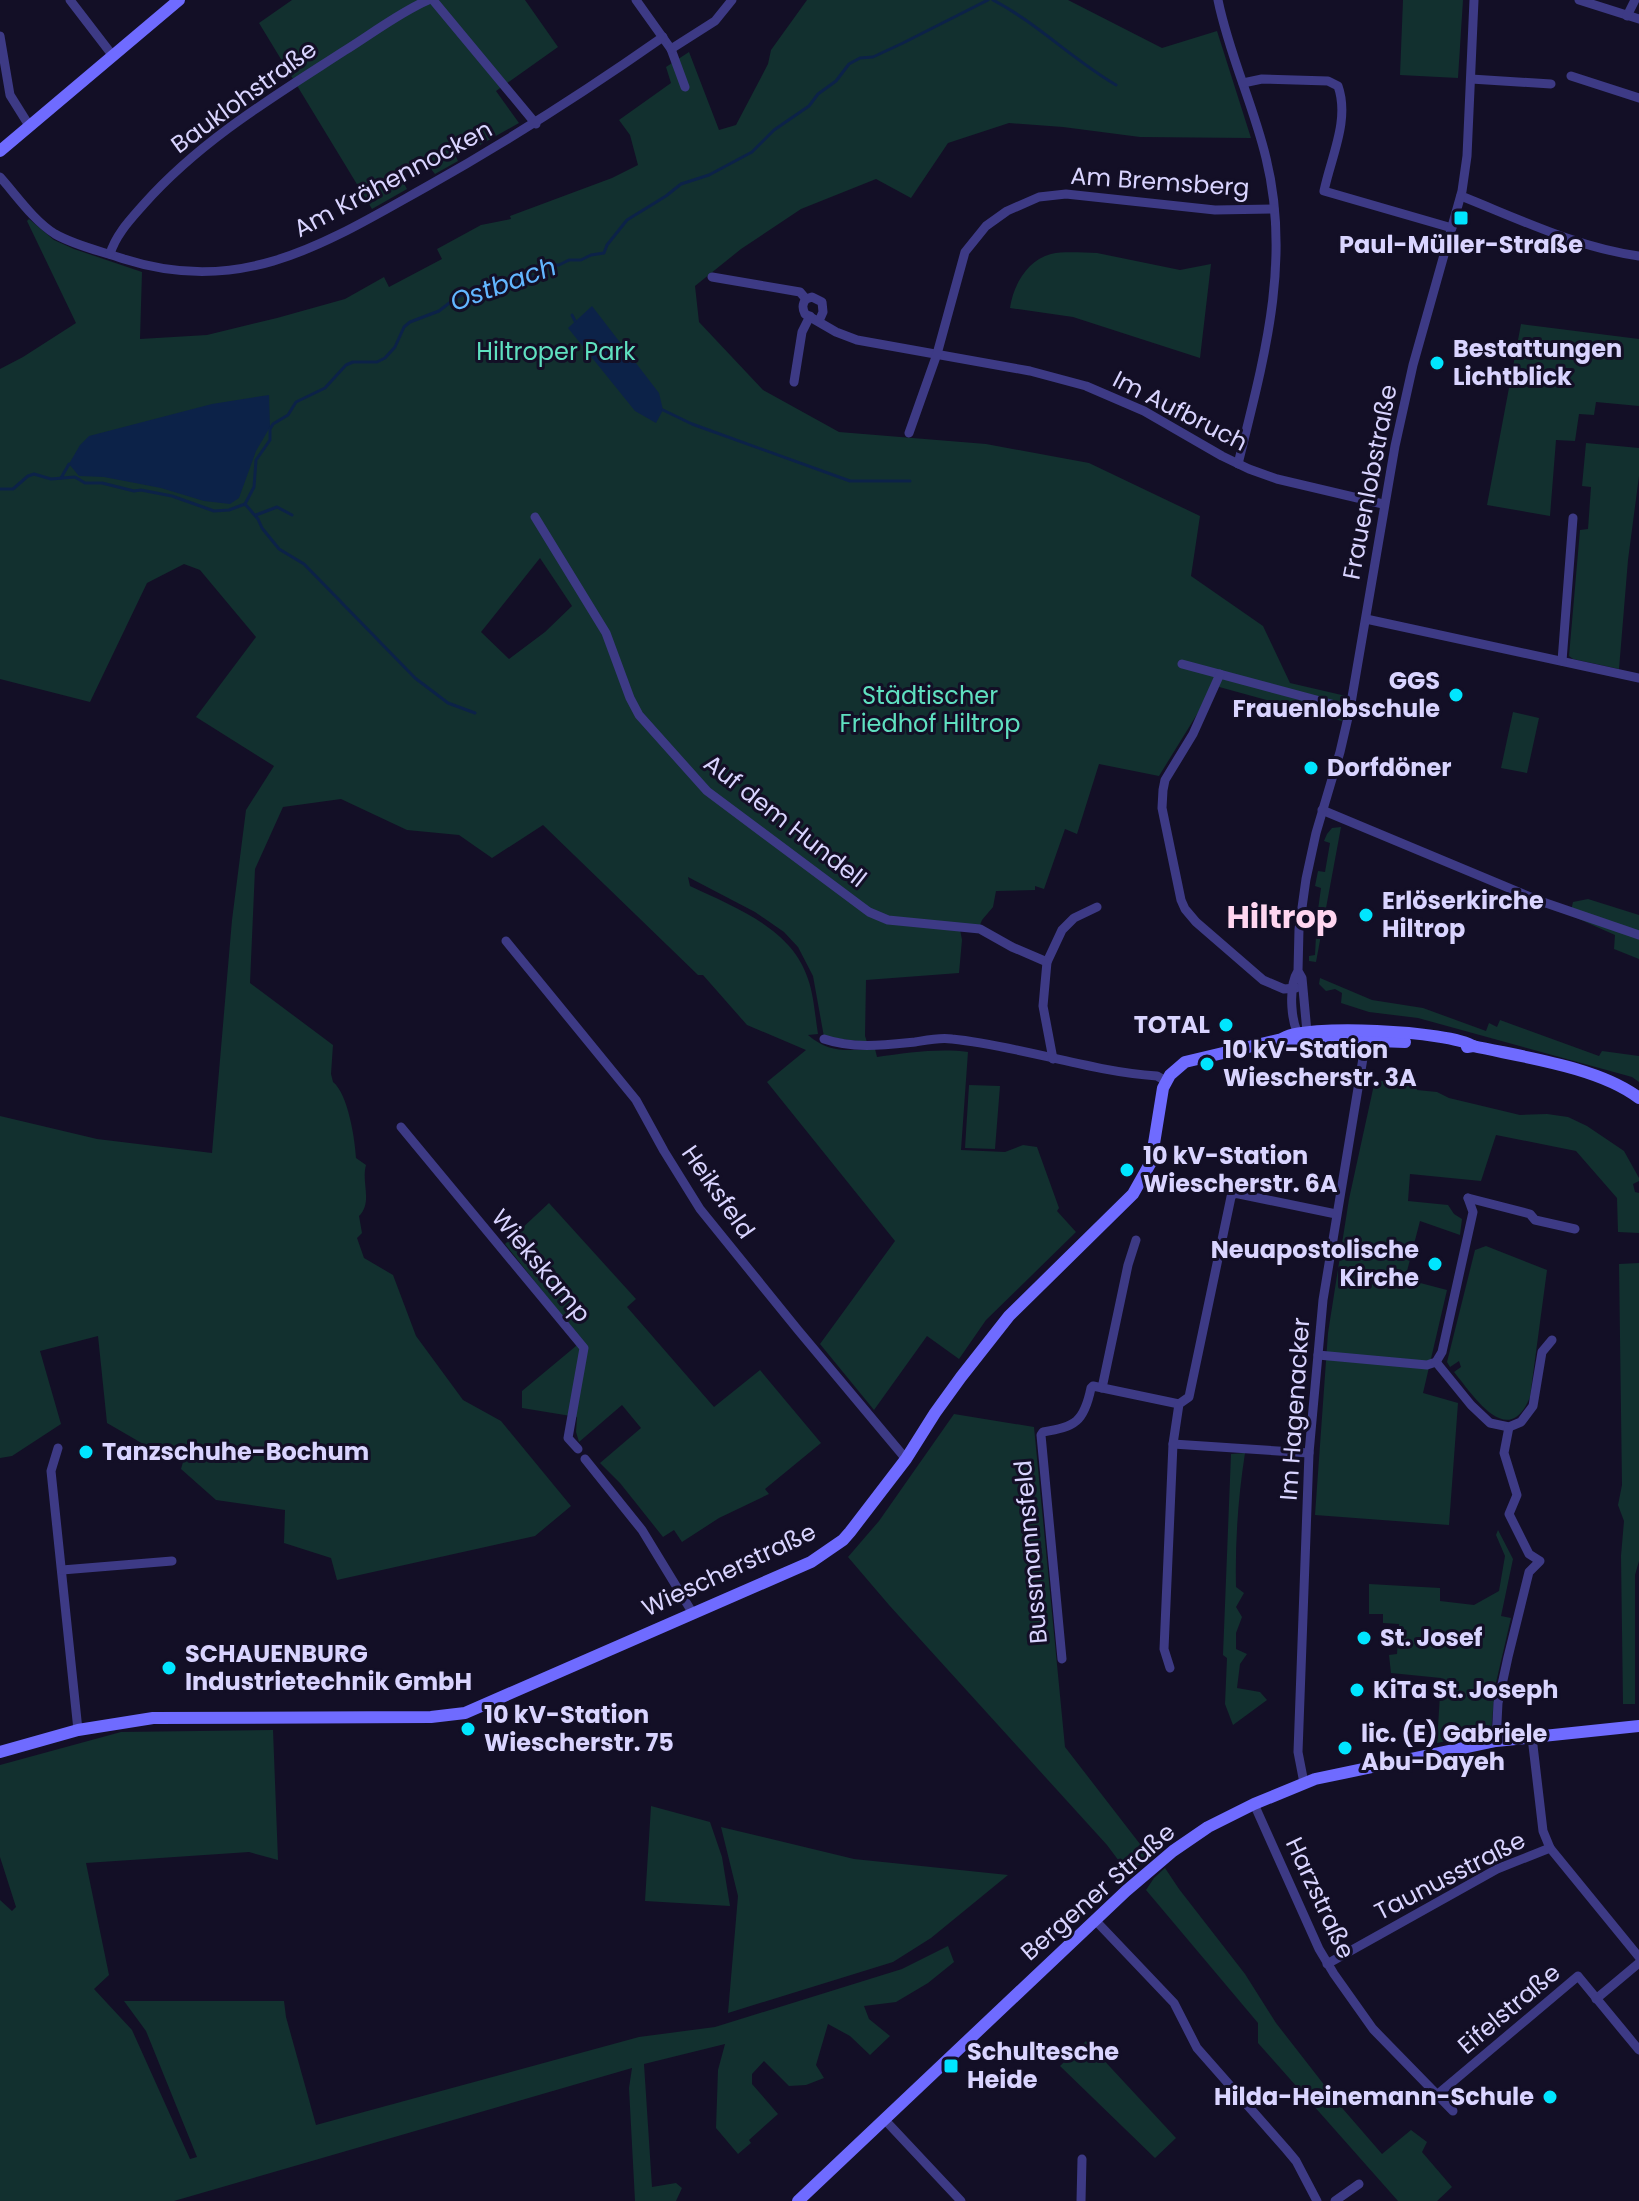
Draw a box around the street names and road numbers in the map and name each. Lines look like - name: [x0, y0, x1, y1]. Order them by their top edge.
- street label: Bauklohstraße: [164, 32, 323, 161]
- street label: Am Krähennocken: [288, 112, 498, 245]
- street label: Am Bremsberg: [1069, 159, 1251, 204]
- street label: Im Aufbruch: [1107, 362, 1253, 459]
- street label: Frauenlobstraße: [1334, 382, 1405, 582]
- street label: Auf dem Hundell: [697, 747, 874, 895]
- street label: Heiksfeld: [674, 1138, 763, 1245]
- street label: Wiekskamp: [484, 1202, 599, 1329]
- street label: Im Hagenacker: [1272, 1316, 1317, 1502]
- street label: Bussmannsfeld: [1006, 1459, 1055, 1645]
- street label: Wiescherstraße: [637, 1515, 821, 1624]
- street label: Bergener Straße: [1013, 1815, 1182, 1968]
- street label: Taunusstraße: [1369, 1823, 1531, 1928]
- street label: Harzstraße: [1278, 1832, 1363, 1964]
- street label: Eifelstraße: [1450, 1956, 1567, 2061]

